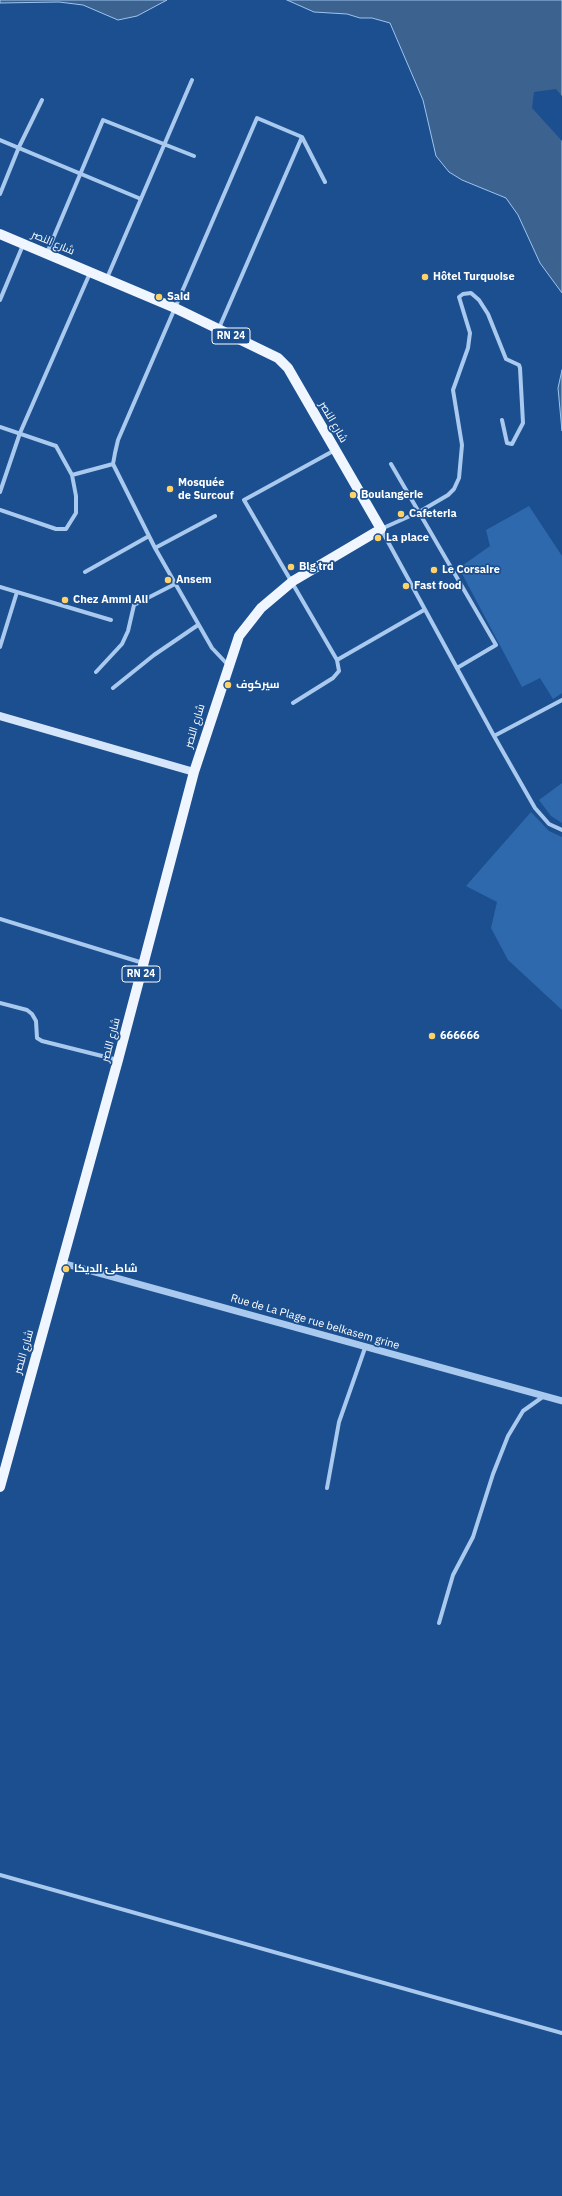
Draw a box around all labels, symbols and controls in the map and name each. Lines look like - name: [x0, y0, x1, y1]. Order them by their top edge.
- street label: شارع النصر: [30, 228, 76, 258]
- place label: Hôtel Turquoise: [433, 270, 515, 284]
- marker: Hôtel Turquoise: [420, 272, 430, 282]
- place label: Said: [167, 290, 190, 304]
- marker: Said: [154, 292, 164, 302]
- road number: RN 24: [212, 328, 250, 344]
- street label: شارع النصر: [316, 399, 350, 445]
- place label: Mosquée de Surcouf: [178, 476, 234, 502]
- marker: Mosquée de Surcouf: [165, 484, 175, 494]
- place label: Boulangerie: [361, 488, 423, 502]
- marker: Boulangerie: [348, 490, 358, 500]
- place label: Cafeteria: [409, 507, 457, 521]
- marker: Cafeteria: [396, 509, 406, 519]
- place label: La place: [386, 531, 429, 545]
- marker: La place: [373, 533, 383, 543]
- place label: Blg trd: [299, 560, 334, 574]
- marker: Blg trd: [286, 562, 296, 572]
- place label: Le Corsaire: [442, 563, 500, 577]
- marker: Le Corsaire: [429, 565, 439, 575]
- place label: Ansem: [176, 573, 212, 587]
- marker: Ansem: [163, 575, 173, 585]
- place label: Fast food: [414, 579, 462, 593]
- marker: Fast food: [401, 581, 411, 591]
- place label: Chez Ammi Ali: [73, 593, 148, 607]
- marker: Chez Ammi Ali: [60, 595, 70, 605]
- place label: سيركوف: [236, 678, 280, 692]
- marker: سيركوف: [223, 680, 233, 690]
- street label: شارع النصر: [182, 702, 208, 750]
- road number: RN 24: [122, 966, 160, 982]
- street label: شارع النصر: [99, 1016, 123, 1064]
- place label: 666666: [440, 1029, 480, 1043]
- marker: 666666: [427, 1031, 437, 1041]
- place label: شاطئ الديكا: [74, 1262, 138, 1276]
- marker: شاطئ الديكا: [61, 1264, 71, 1274]
- street label: Rue de La Plage rue belkasem grine: [229, 1292, 401, 1352]
- street label: شارع النصر: [11, 1328, 37, 1376]

